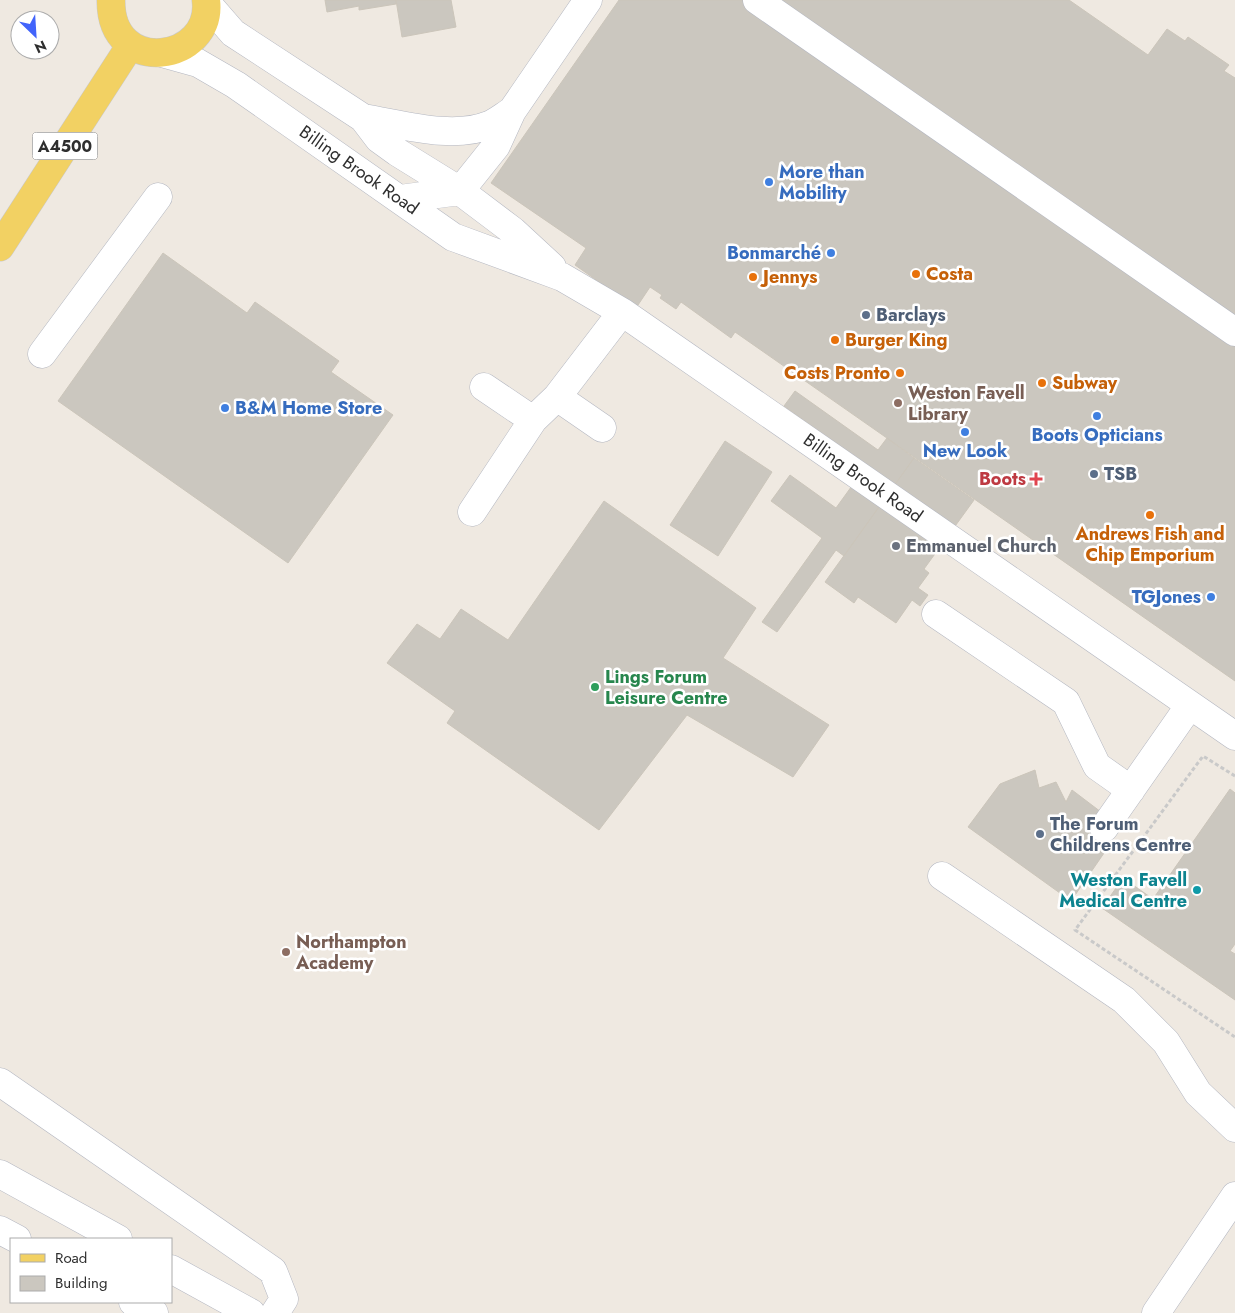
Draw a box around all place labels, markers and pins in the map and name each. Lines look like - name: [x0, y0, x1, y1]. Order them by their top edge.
- place label: More than Mobility: [779, 159, 865, 206]
- marker: More than Mobility: [763, 176, 775, 188]
- place label: Bonmarché: [727, 240, 821, 266]
- marker: Bonmarché: [825, 247, 837, 259]
- place label: Costa: [926, 261, 973, 287]
- place label: Jennys: [760, 264, 817, 290]
- marker: Costa: [910, 268, 922, 280]
- marker: Jennys: [747, 271, 759, 283]
- place label: Barclays: [876, 302, 946, 328]
- marker: Barclays: [860, 309, 872, 321]
- place label: Burger King: [845, 327, 947, 353]
- marker: Burger King: [829, 334, 841, 346]
- place label: Costs Pronto: [784, 360, 890, 386]
- marker: Costs Pronto: [894, 367, 906, 379]
- place label: Subway: [1052, 370, 1118, 396]
- marker: Subway: [1036, 377, 1048, 389]
- place label: Weston Favell Library: [908, 380, 1025, 427]
- place label: B&M Home Store: [235, 395, 382, 421]
- marker: Weston Favell Library: [892, 397, 904, 409]
- marker: B&M Home Store: [219, 402, 231, 414]
- marker: Boots Opticians: [1091, 410, 1103, 422]
- place label: Boots Opticians: [1031, 422, 1163, 448]
- marker: New Look: [959, 426, 971, 438]
- place label: New Look: [923, 438, 1008, 464]
- place label: TSB: [1104, 461, 1137, 487]
- place label: Boots: [979, 466, 1026, 492]
- marker: TSB: [1088, 468, 1100, 480]
- marker: Boots: [1030, 473, 1042, 485]
- marker: Andrews Fish and Chip Emporium: [1144, 509, 1156, 521]
- place label: Andrews Fish and Chip Emporium: [1074, 521, 1225, 568]
- place label: Emmanuel Church: [906, 533, 1057, 559]
- marker: Emmanuel Church: [890, 540, 902, 552]
- place label: TGJones: [1132, 584, 1201, 610]
- marker: TGJones: [1205, 591, 1217, 603]
- place label: Lings Forum Leisure Centre: [605, 664, 728, 711]
- marker: Lings Forum Leisure Centre: [589, 681, 601, 693]
- place label: The Forum Childrens Centre: [1050, 811, 1192, 858]
- marker: The Forum Childrens Centre: [1034, 828, 1046, 840]
- place label: Weston Favell Medical Centre: [1059, 867, 1187, 914]
- marker: Weston Favell Medical Centre: [1191, 884, 1203, 896]
- place label: Northampton Academy: [295, 929, 407, 976]
- marker: Northampton Academy: [280, 946, 292, 958]

